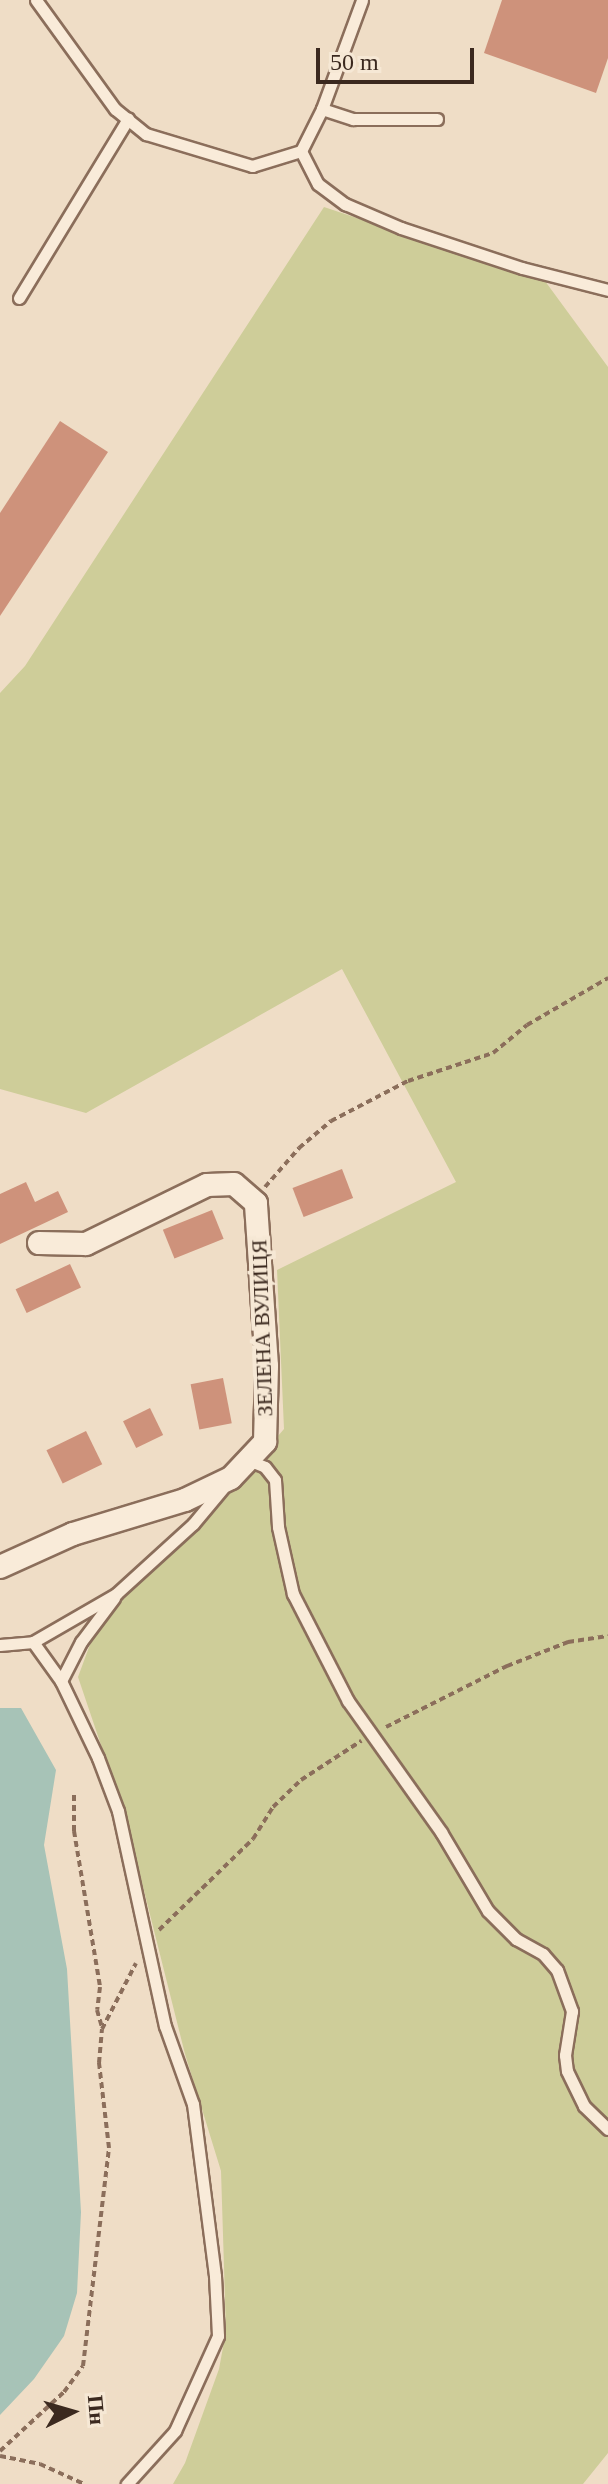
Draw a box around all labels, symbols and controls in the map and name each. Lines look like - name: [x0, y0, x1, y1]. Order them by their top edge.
- scale bar: [320, 32, 478, 82]
- text: 50 m: [330, 49, 379, 75]
- street label: ЗЕЛЕНА ВУЛИЦЯ: [246, 1239, 278, 1417]
- north arrow: [32, 2372, 112, 2452]
- text: Пн: [83, 2394, 110, 2426]

